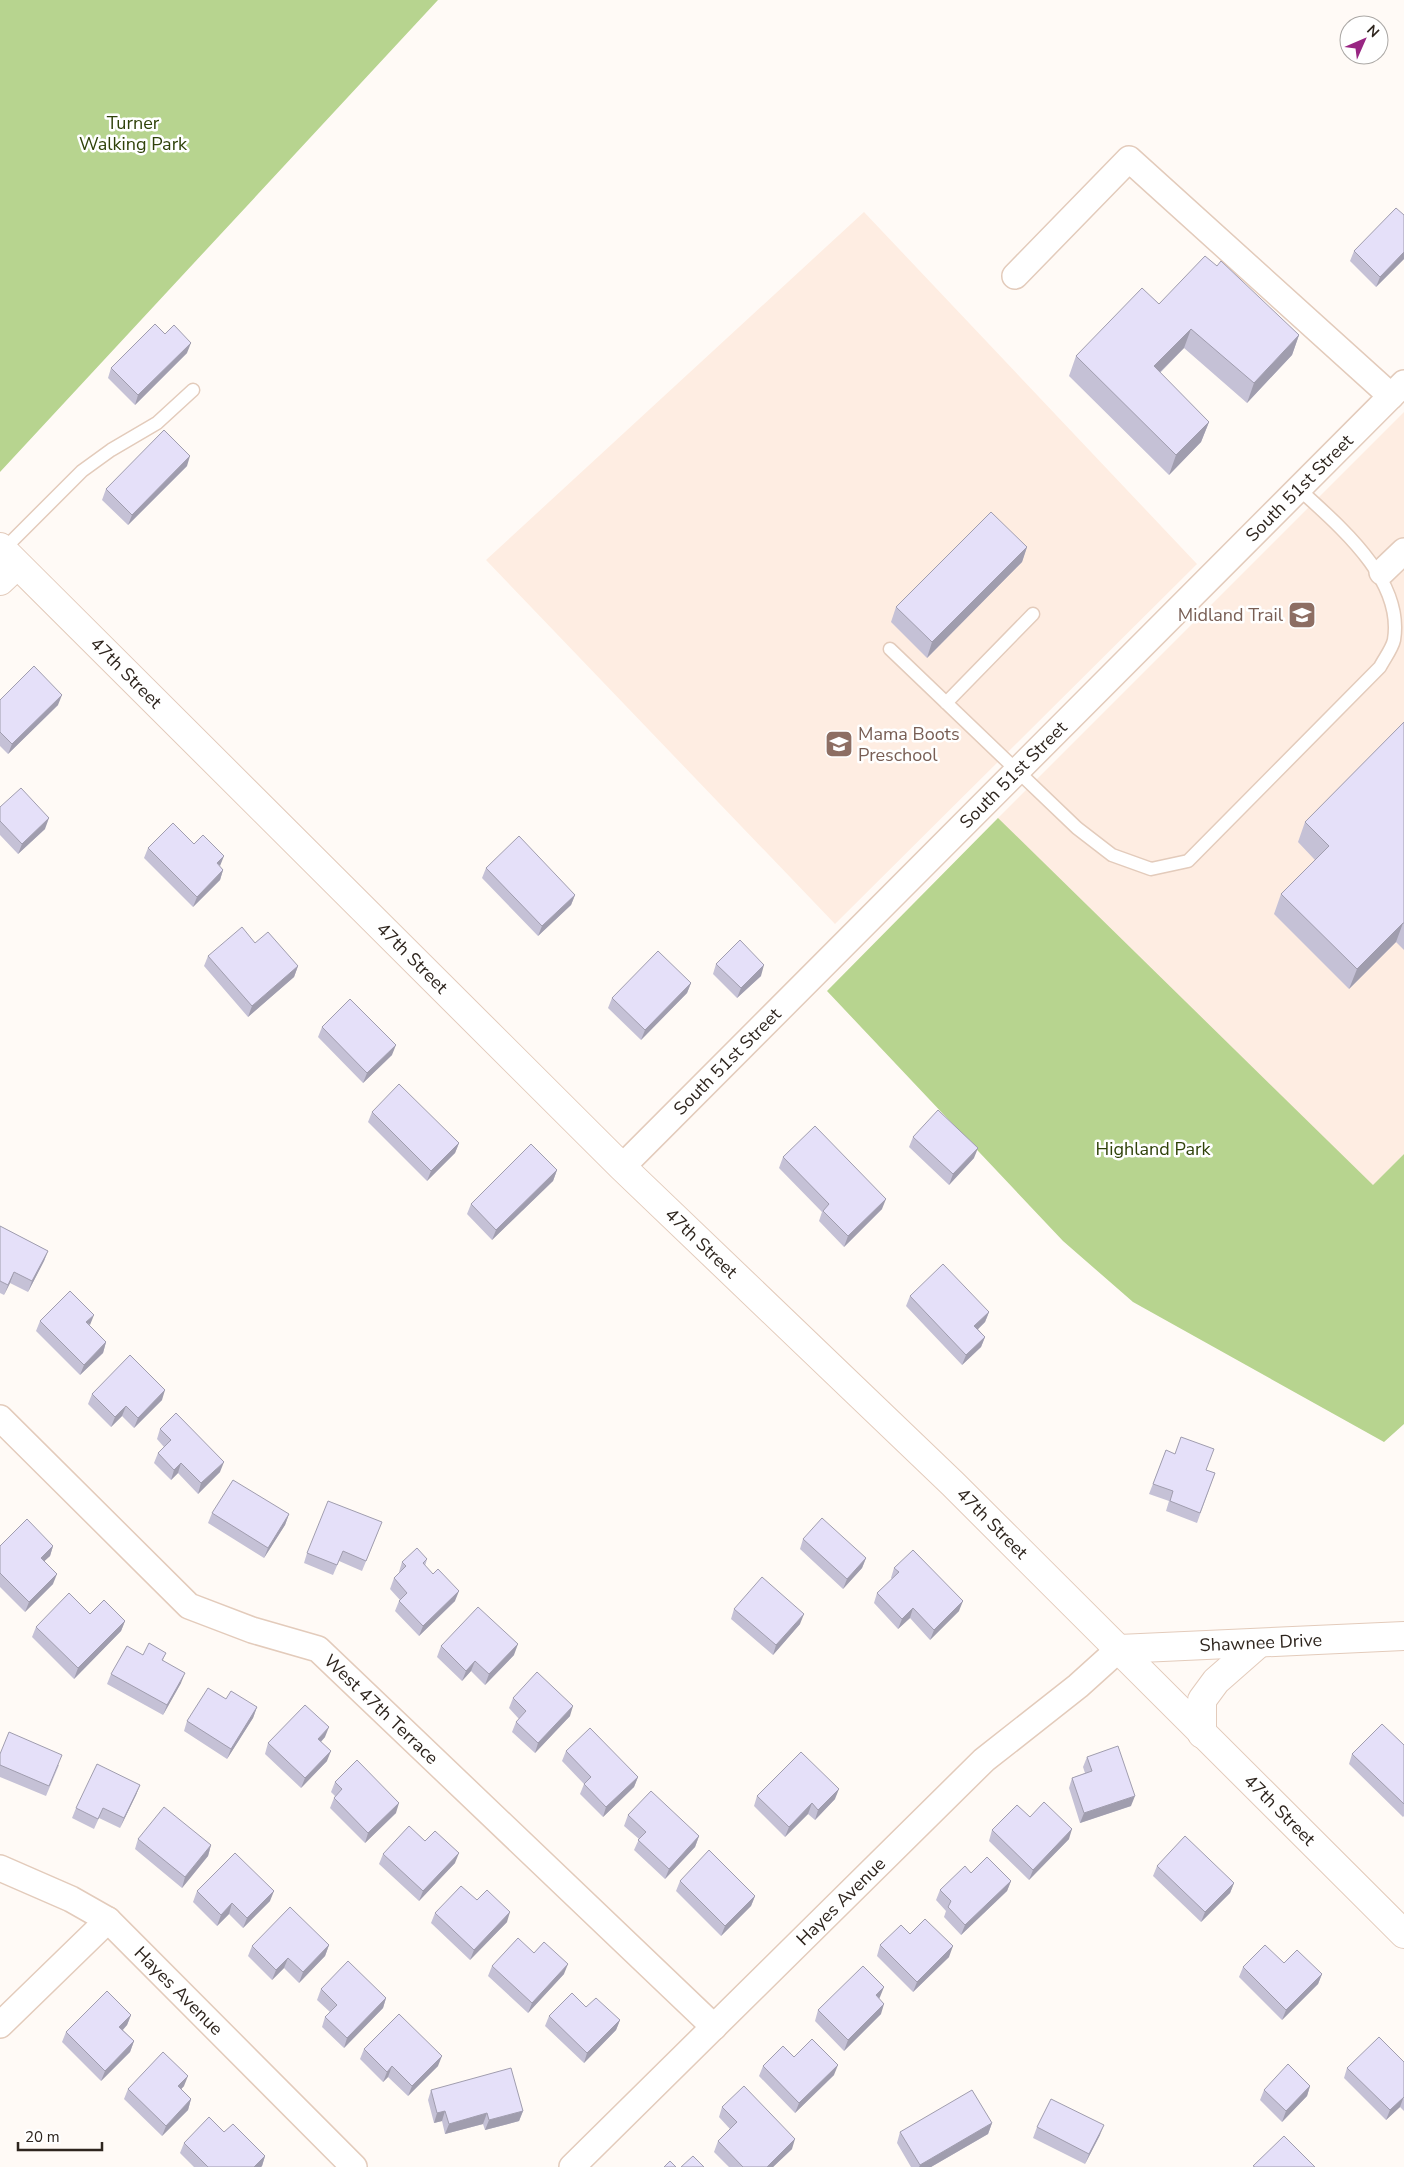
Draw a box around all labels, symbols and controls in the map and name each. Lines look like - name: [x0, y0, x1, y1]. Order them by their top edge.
- north arrow: [1339, 15, 1389, 65]
- text: N: [1362, 21, 1383, 42]
- park label: Turner Walking Park: [79, 111, 188, 156]
- street label: South 51st Street: [1240, 429, 1359, 547]
- school or university icon: Midland Trail: [1287, 600, 1317, 630]
- place label: Midland Trail: [1178, 603, 1284, 627]
- street label: 47th Street: [85, 632, 168, 714]
- street label: South 51st Street: [954, 715, 1073, 834]
- place label: Mama Boots Preschool: [858, 722, 960, 767]
- school or university icon: Mama Boots Preschool: [824, 729, 854, 759]
- street label: 47th Street: [371, 917, 454, 999]
- street label: South 51st Street: [668, 1002, 787, 1121]
- park label: Highland Park: [1096, 1137, 1211, 1161]
- street label: 47th Street: [660, 1202, 743, 1284]
- street label: 47th Street: [951, 1482, 1034, 1565]
- street label: Shawnee Drive: [1199, 1628, 1323, 1657]
- street label: West 47th Terrace: [319, 1649, 444, 1770]
- street label: 47th Street: [1239, 1769, 1321, 1851]
- street label: Hayes Avenue: [791, 1852, 891, 1951]
- street label: Hayes Avenue: [129, 1941, 228, 2041]
- scale bar: [18, 2120, 101, 2152]
- text: 20 m: [25, 2127, 60, 2147]

